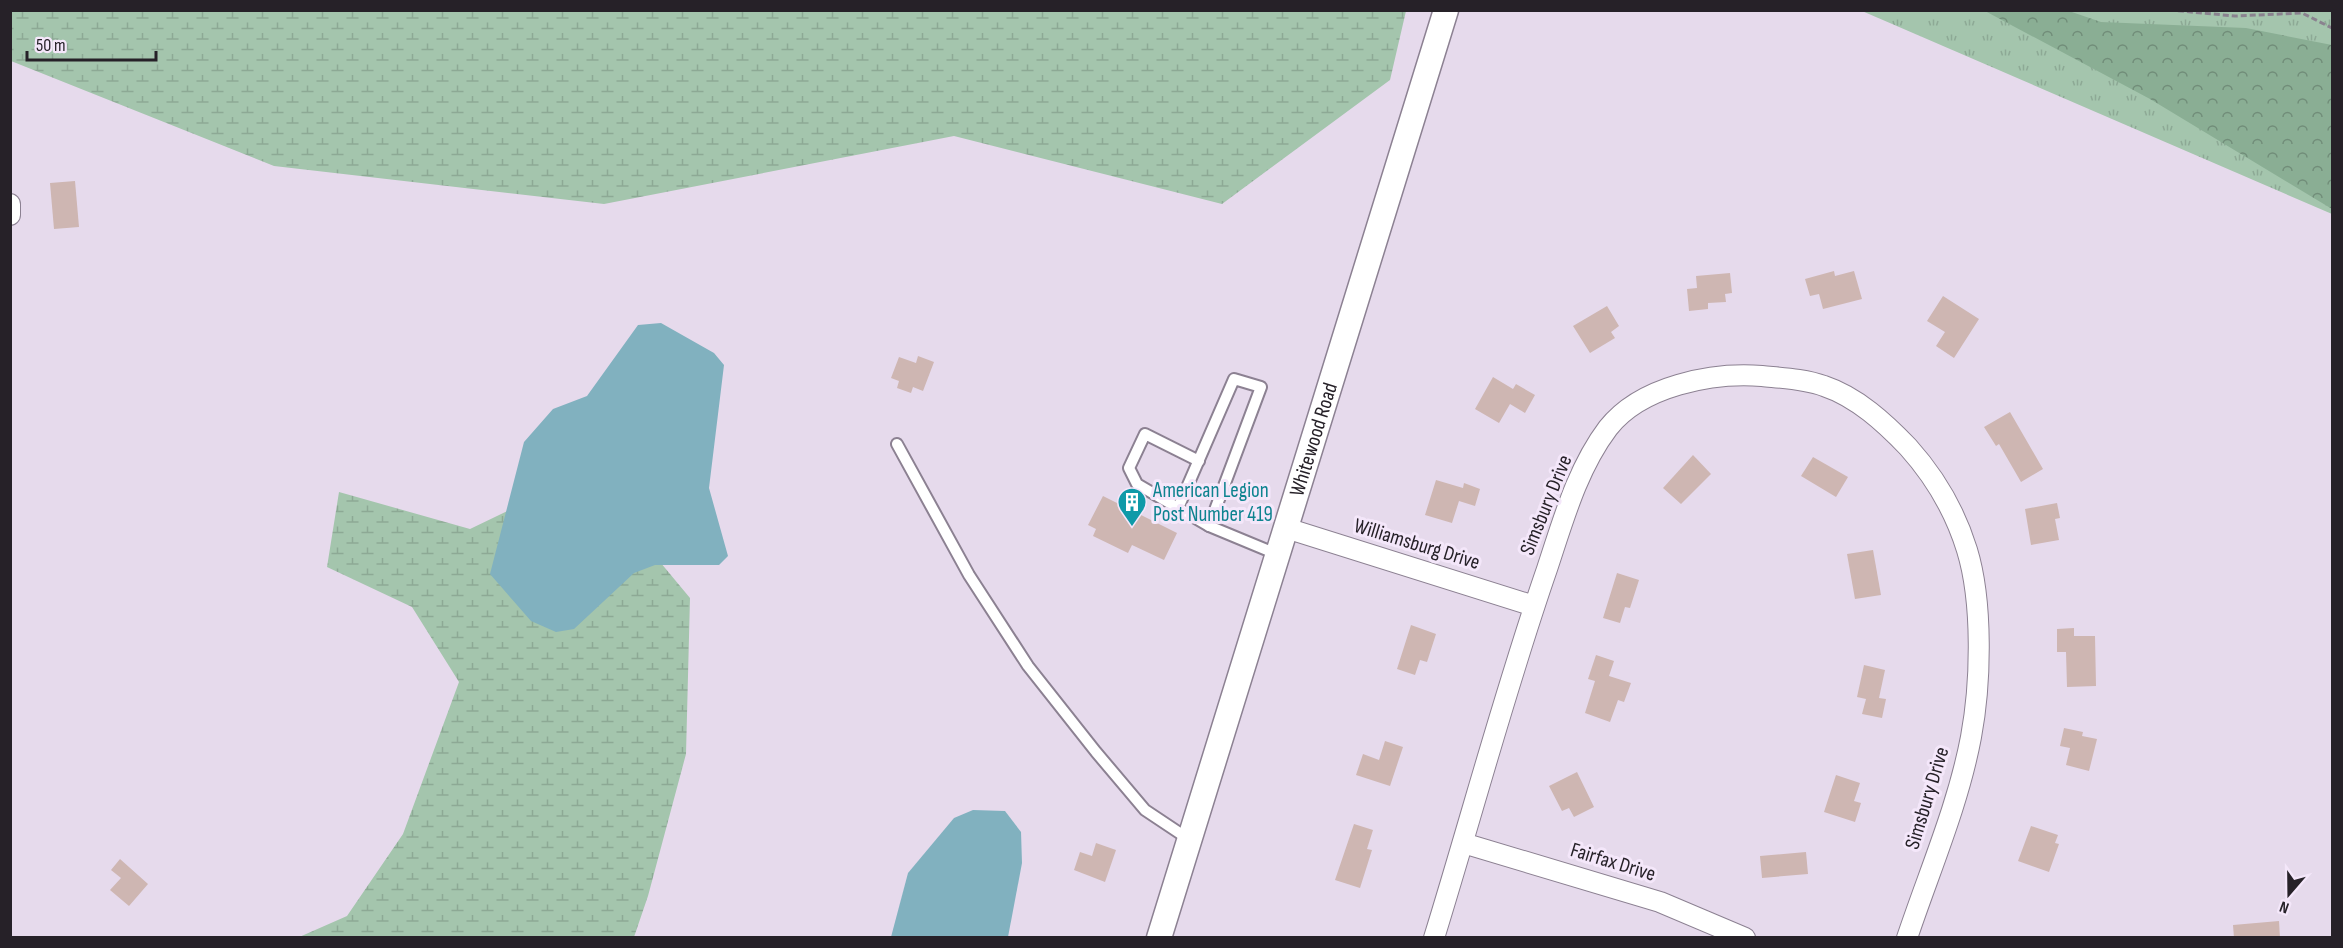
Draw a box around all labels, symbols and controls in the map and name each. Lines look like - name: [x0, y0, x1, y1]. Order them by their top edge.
- scale bar: [27, 24, 156, 62]
- text: 50 m: [36, 35, 66, 56]
- street label: Whitewood Road: [1284, 379, 1343, 499]
- street label: Simsbury Drive: [1515, 451, 1577, 559]
- place label: American Legion Post Number 419: [1152, 478, 1273, 527]
- building icon: American Legion Post Number 419: [1116, 486, 1148, 528]
- street label: Williamsburg Drive: [1351, 513, 1483, 575]
- street label: Simsbury Drive: [1900, 744, 1954, 852]
- street label: Fairfax Drive: [1567, 837, 1659, 887]
- north arrow: [2259, 864, 2319, 924]
- text: N: [2277, 896, 2292, 917]

